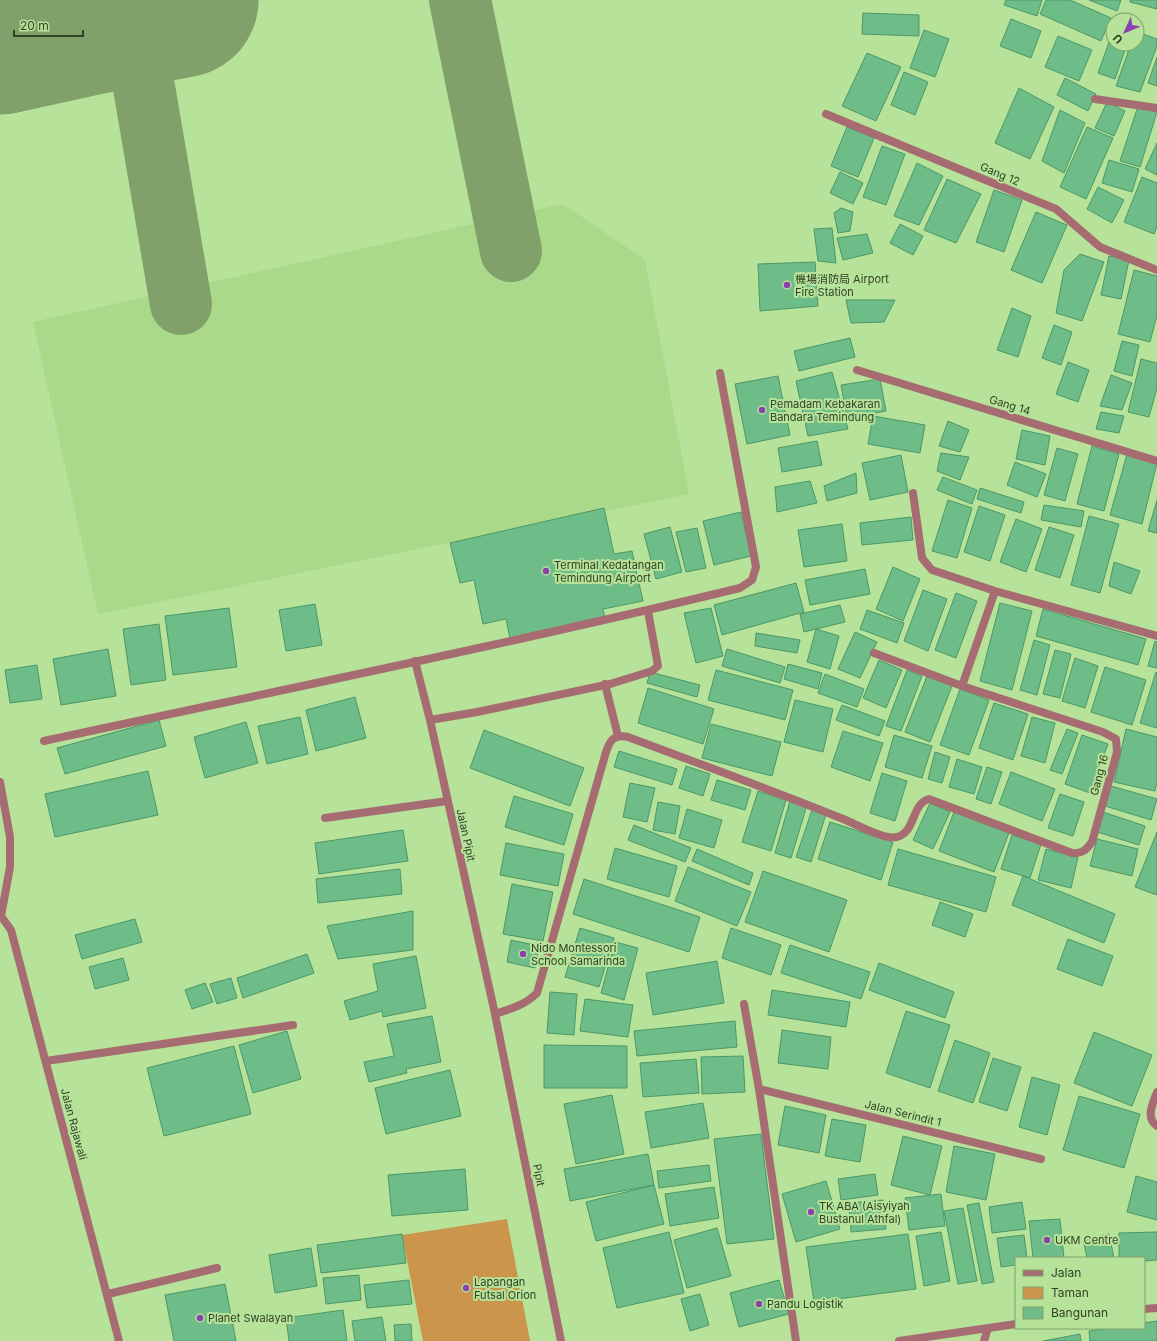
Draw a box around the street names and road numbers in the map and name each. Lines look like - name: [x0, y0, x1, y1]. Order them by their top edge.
- street label: Gang 12: [978, 159, 1022, 189]
- street label: Gang 14: [988, 392, 1032, 418]
- street label: Gang 16: [1087, 753, 1111, 797]
- street label: Jalan Pipit: [454, 807, 478, 863]
- street label: Jalan Rajawali: [58, 1087, 90, 1161]
- street label: Jalan Serindit 1: [863, 1097, 943, 1129]
- street label: Pipit: [530, 1163, 548, 1188]

